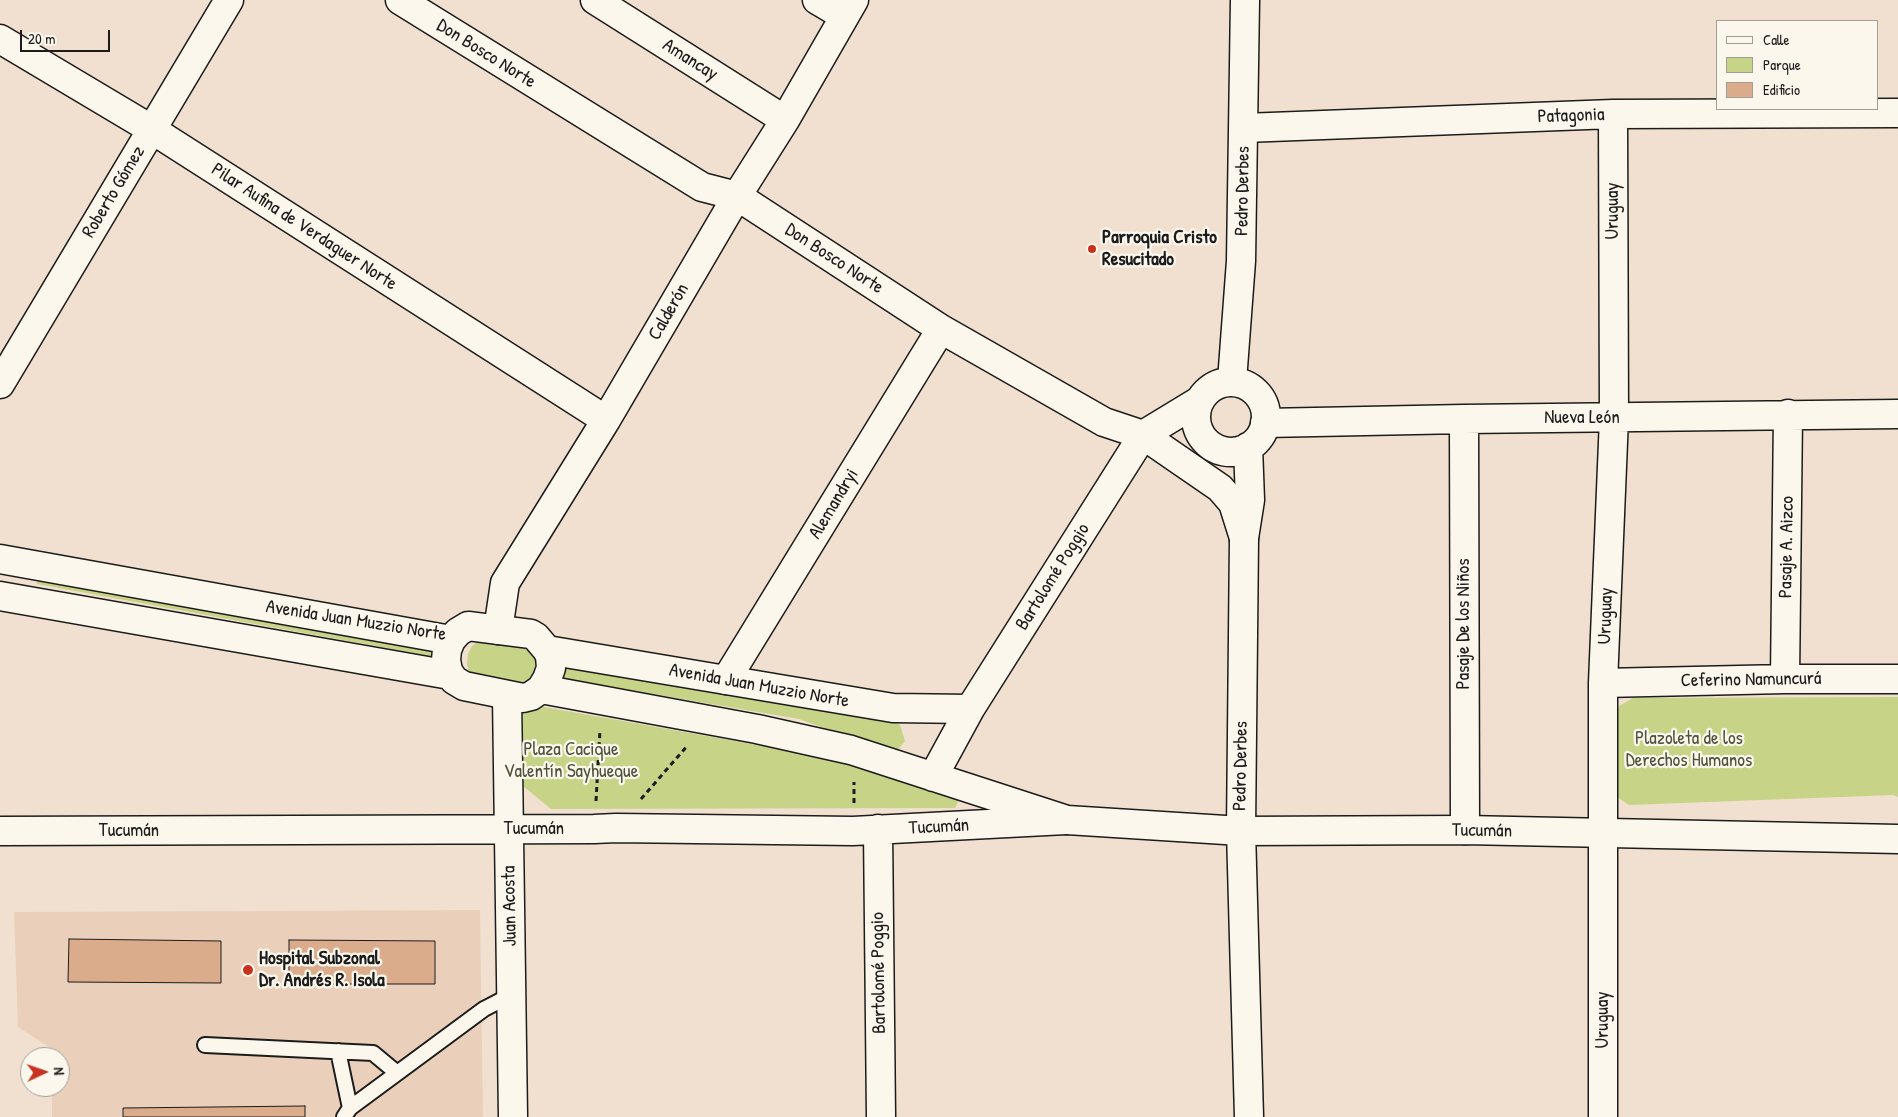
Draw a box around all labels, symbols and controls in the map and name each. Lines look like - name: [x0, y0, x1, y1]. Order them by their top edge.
- street label: Don Bosco Norte: [432, 14, 540, 94]
- scale bar: [22, 20, 112, 52]
- legend: [1716, 20, 1878, 110]
- text: 20 m: [28, 28, 55, 49]
- text: Calle: [1763, 29, 1790, 50]
- street label: Amancay: [658, 34, 722, 86]
- text: Parque: [1763, 54, 1801, 75]
- text: Edificio: [1763, 79, 1800, 100]
- street label: Patagonia: [1537, 103, 1605, 129]
- street label: Roberto Gómez: [78, 142, 150, 242]
- street label: Pedro Derbes: [1231, 146, 1255, 236]
- street label: Pilar Aufina de Verdaguer Norte: [207, 158, 401, 296]
- street label: Uruguay: [1602, 183, 1624, 239]
- street label: Don Bosco Norte: [780, 219, 888, 299]
- place label: Parroquia Cristo Resucitado: [1102, 227, 1217, 271]
- marker: Parroquia Cristo Resucitado: [1086, 243, 1098, 255]
- street label: Calderón: [644, 280, 694, 344]
- street label: Nueva León: [1544, 407, 1620, 429]
- street label: Alemandryi: [804, 465, 864, 543]
- street label: Pasaje A. Aizco: [1775, 496, 1799, 598]
- street label: Bartolomé Poggio: [1011, 519, 1095, 635]
- street label: Pasaje De los Niños: [1453, 558, 1475, 690]
- street label: Uruguay: [1594, 587, 1618, 645]
- street label: Avenida Juan Muzzio Norte: [264, 595, 448, 647]
- street label: Avenida Juan Muzzio Norte: [667, 659, 851, 713]
- street label: Ceferino Namuncurá: [1680, 667, 1822, 693]
- street label: Pedro Derbes: [1229, 721, 1253, 811]
- park label: Plazoleta de los Derechos Humanos: [1626, 728, 1752, 772]
- park label: Plaza Cacique Valentín Sayhueque: [504, 739, 638, 783]
- street label: Tucumán: [908, 814, 970, 840]
- street label: Tucumán: [504, 818, 564, 840]
- street label: Tucumán: [1452, 819, 1512, 843]
- street label: Tucumán: [99, 820, 159, 842]
- street label: Juan Acosta: [498, 865, 522, 947]
- street label: Bartolomé Poggio: [867, 912, 891, 1034]
- place label: Hospital Subzonal Dr. Andrés R. Isola: [259, 948, 385, 992]
- marker: Hospital Subzonal Dr. Andrés R. Isola: [241, 963, 255, 977]
- street label: Uruguay: [1592, 992, 1614, 1048]
- north arrow: [20, 1047, 70, 1097]
- text: N: [50, 1067, 69, 1075]

